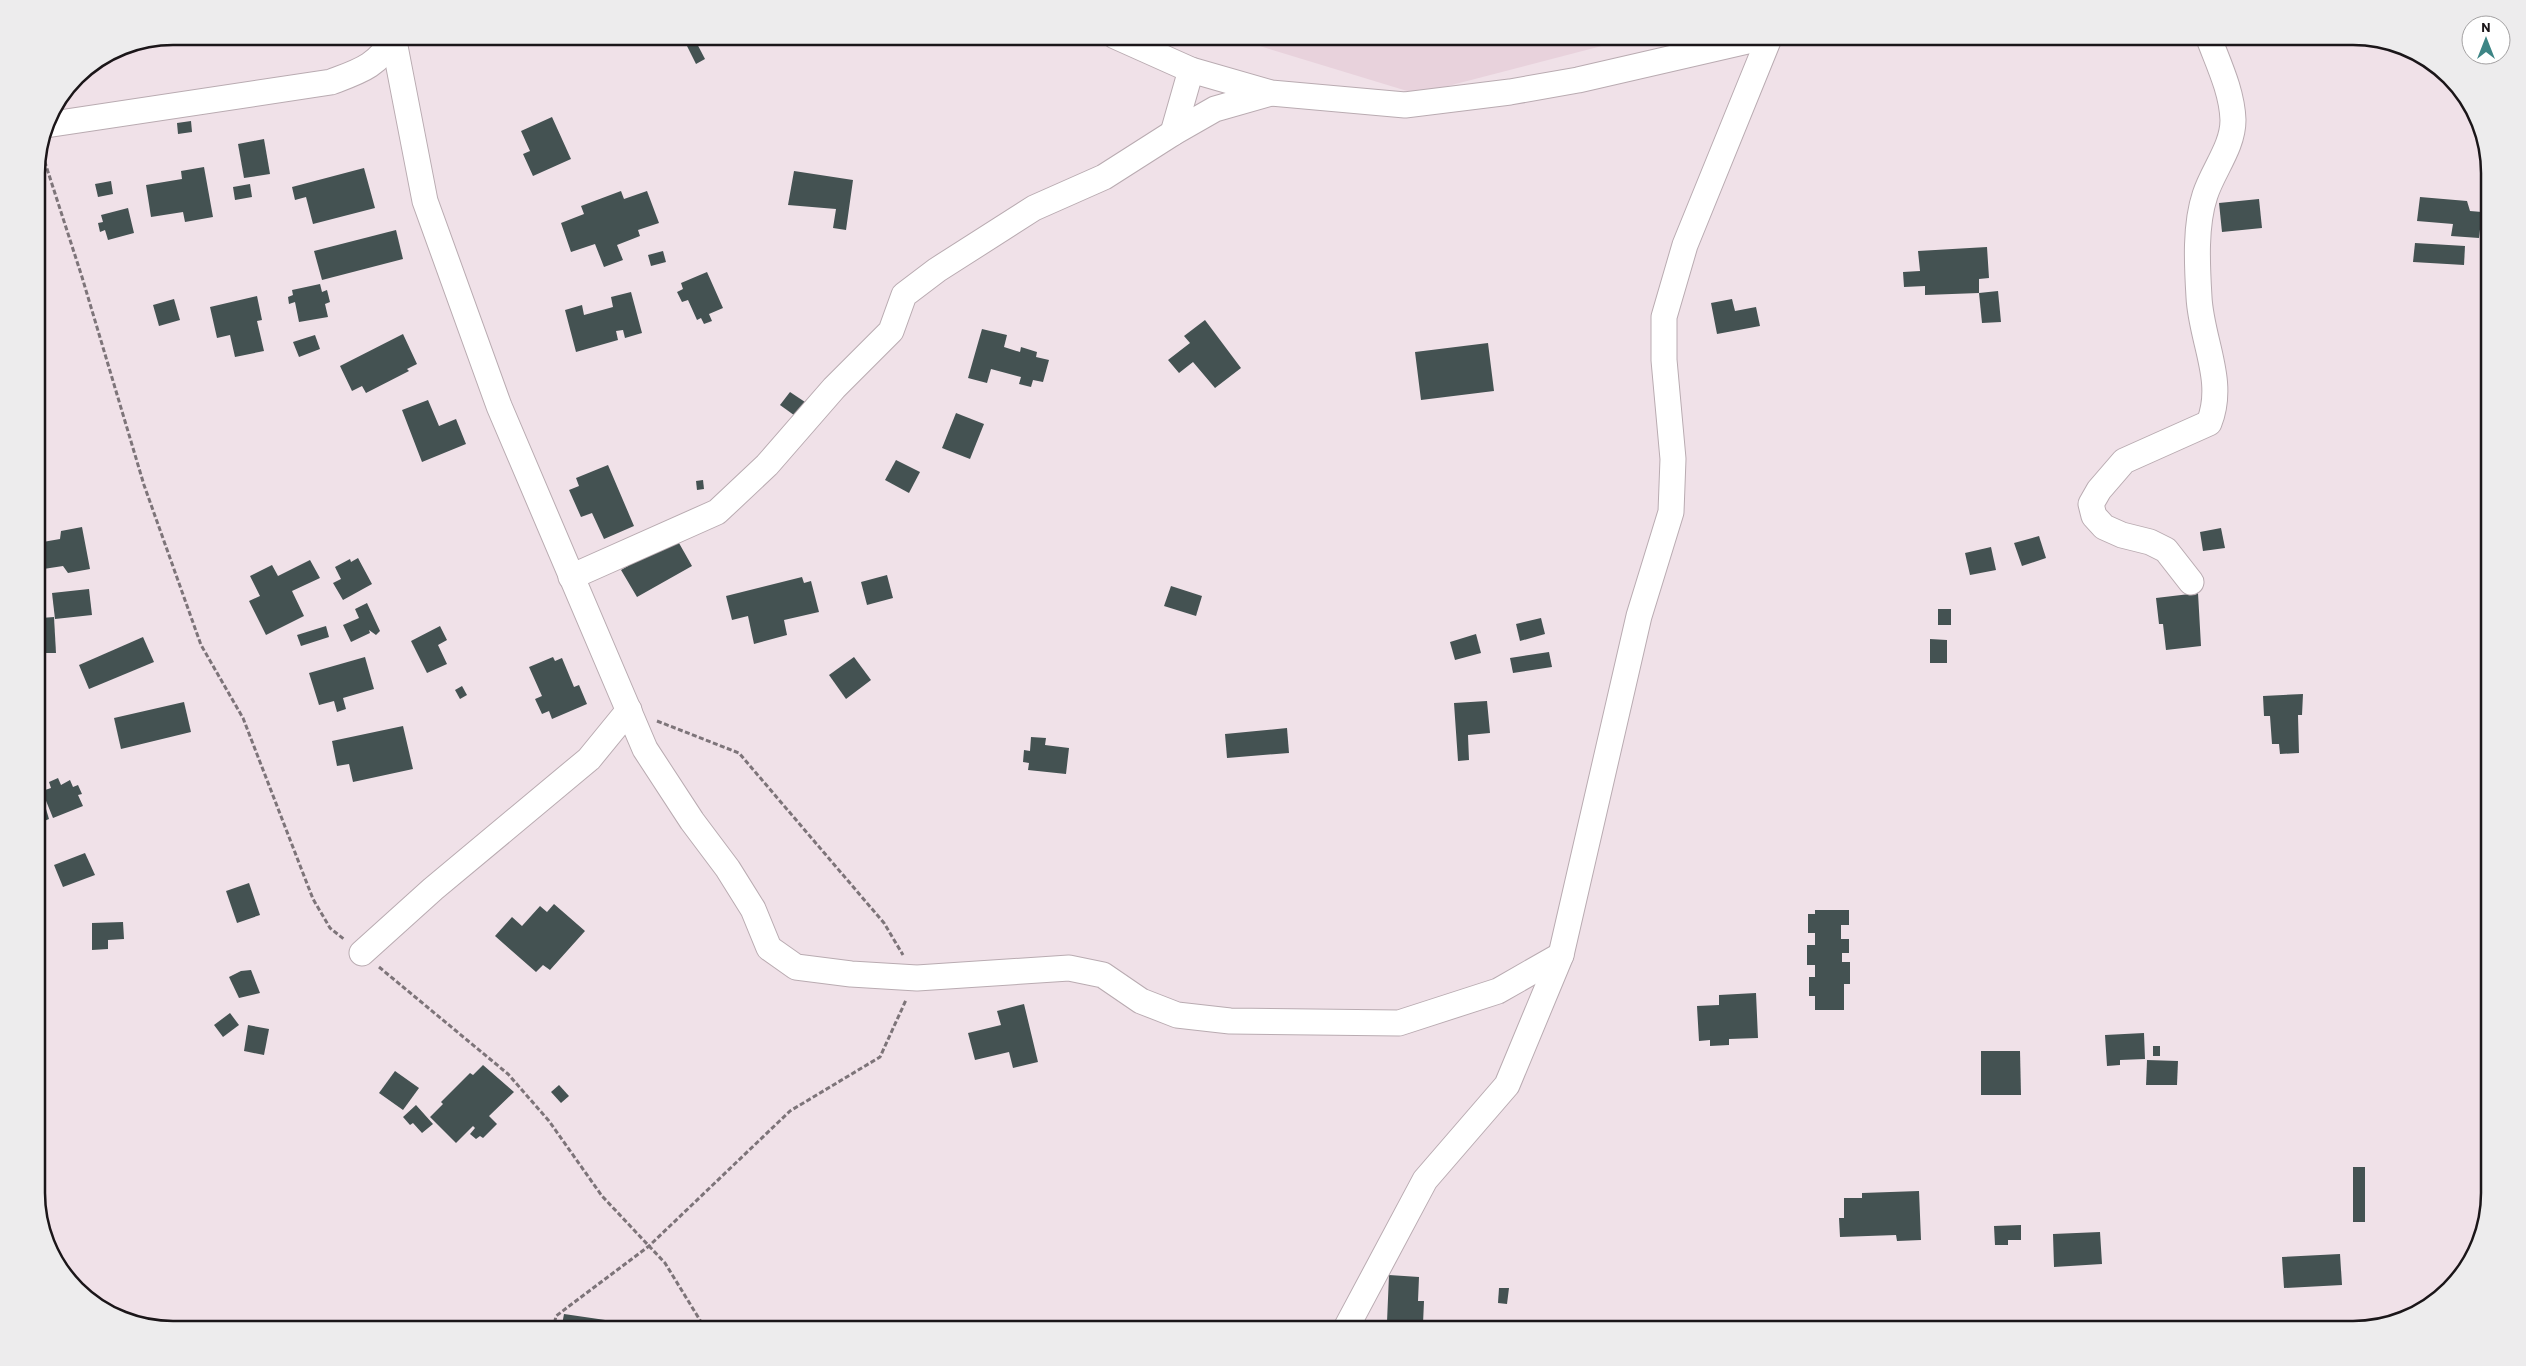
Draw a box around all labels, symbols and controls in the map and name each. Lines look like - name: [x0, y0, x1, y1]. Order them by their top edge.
- north arrow: [2461, 15, 2511, 65]
- text: N: [2481, 18, 2491, 35]

